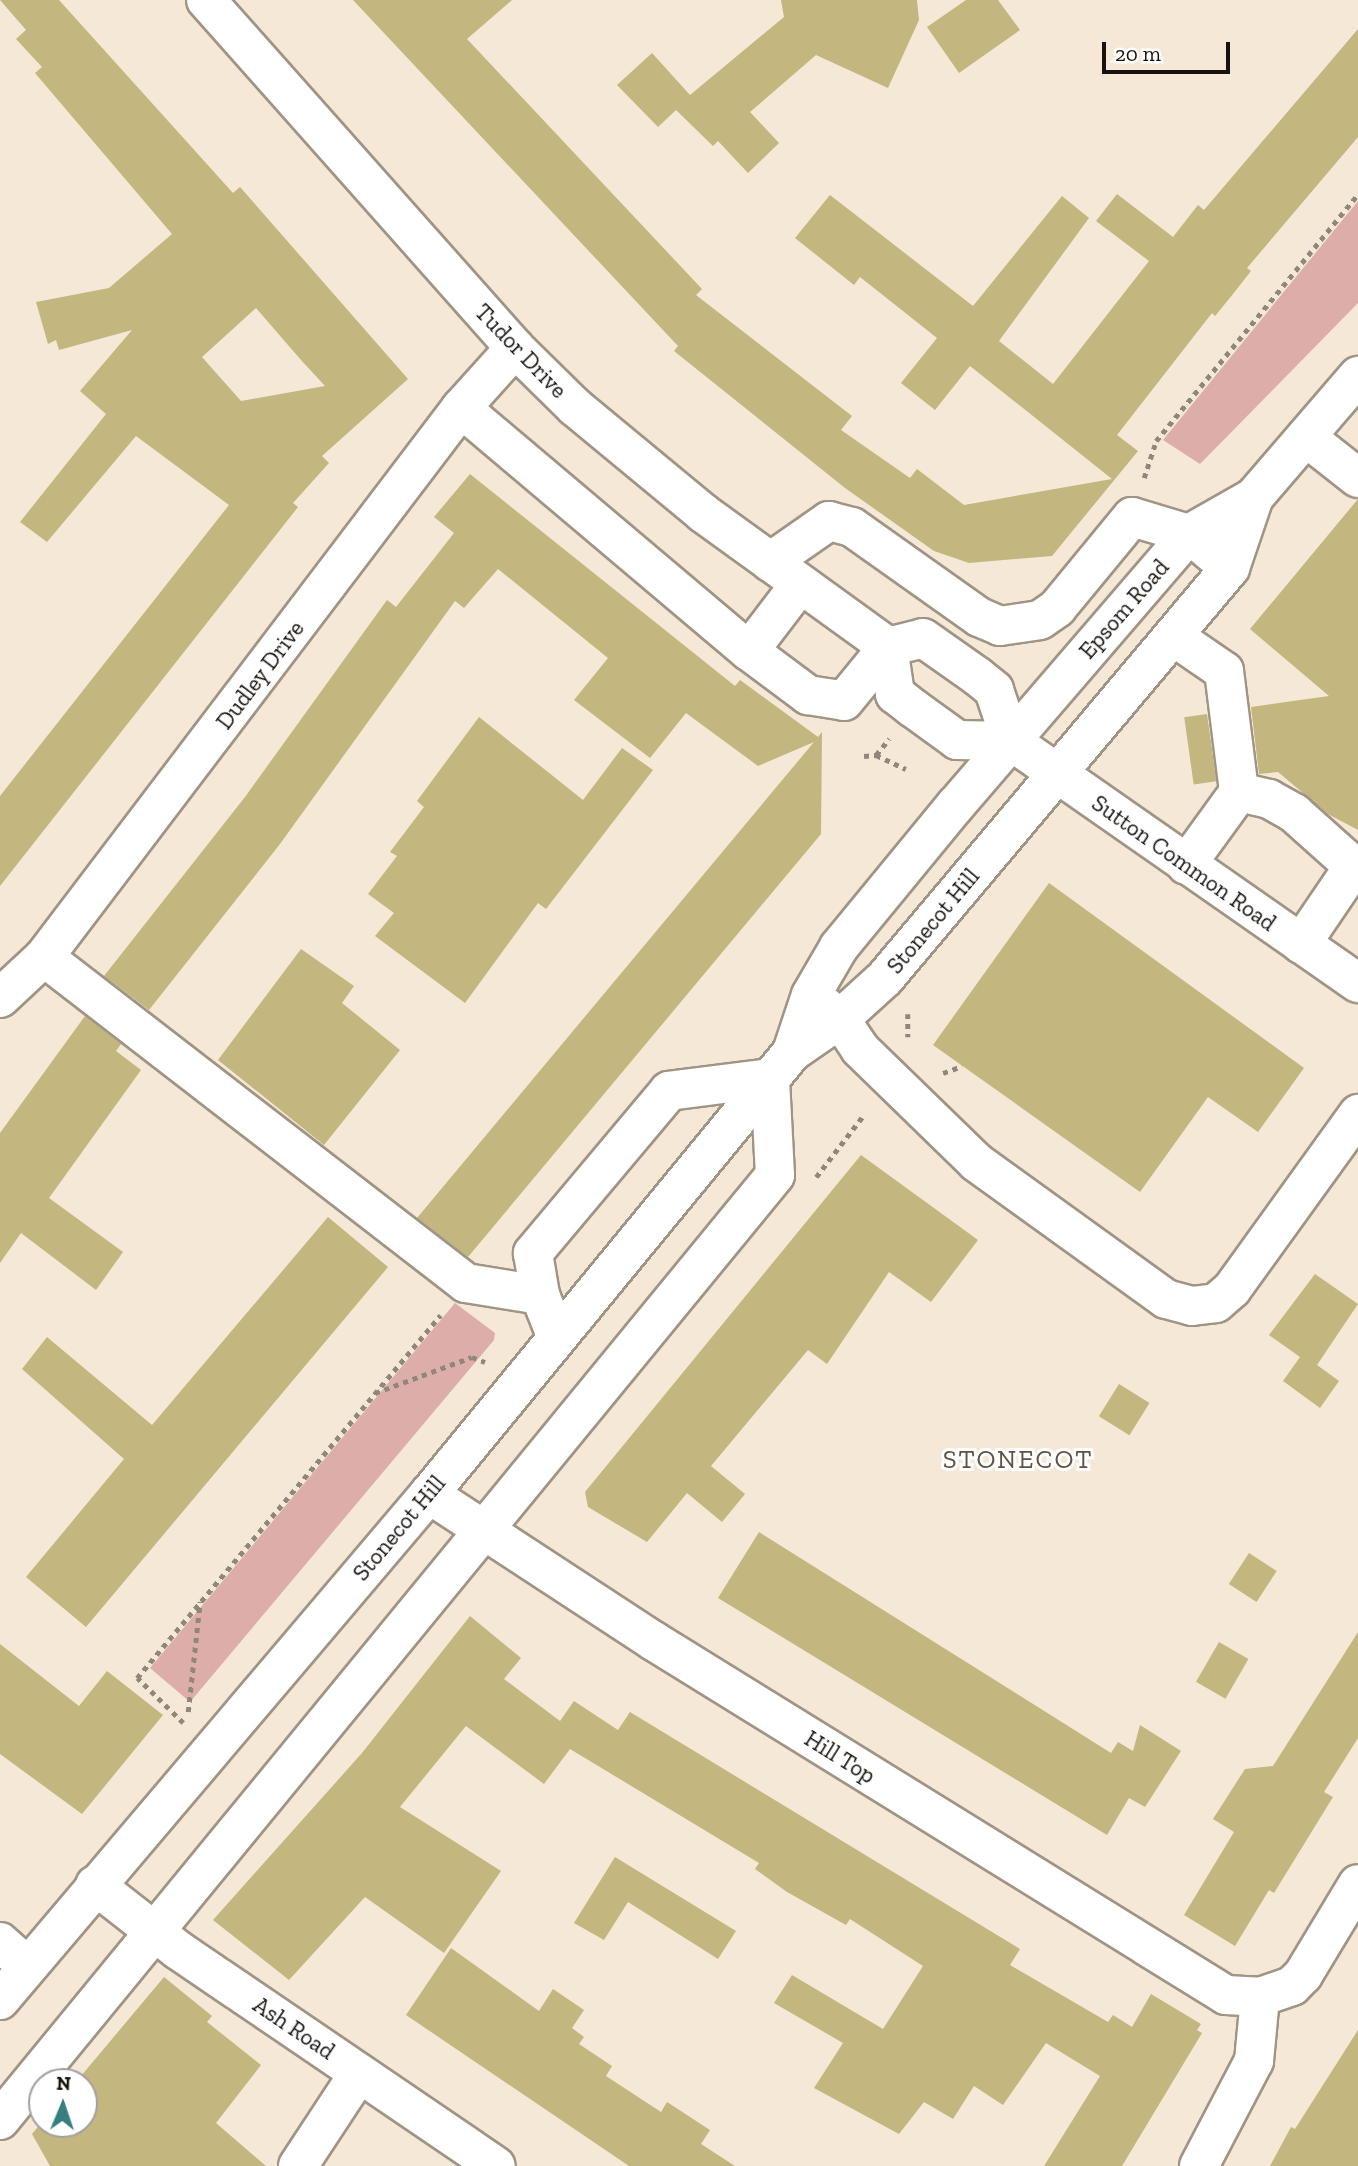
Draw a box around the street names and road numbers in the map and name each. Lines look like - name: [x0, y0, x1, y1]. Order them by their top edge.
- street label: Tudor Drive: [469, 298, 573, 404]
- street label: Epsom Road: [1073, 554, 1175, 664]
- street label: Dudley Drive: [210, 615, 310, 735]
- street label: Sutton Common Road: [1087, 789, 1281, 937]
- street label: Stonecot Hill: [881, 863, 985, 979]
- street label: Stonecot Hill: [347, 1470, 451, 1586]
- street label: Hill Top: [799, 1724, 881, 1790]
- street label: Ash Road: [248, 1991, 340, 2065]

